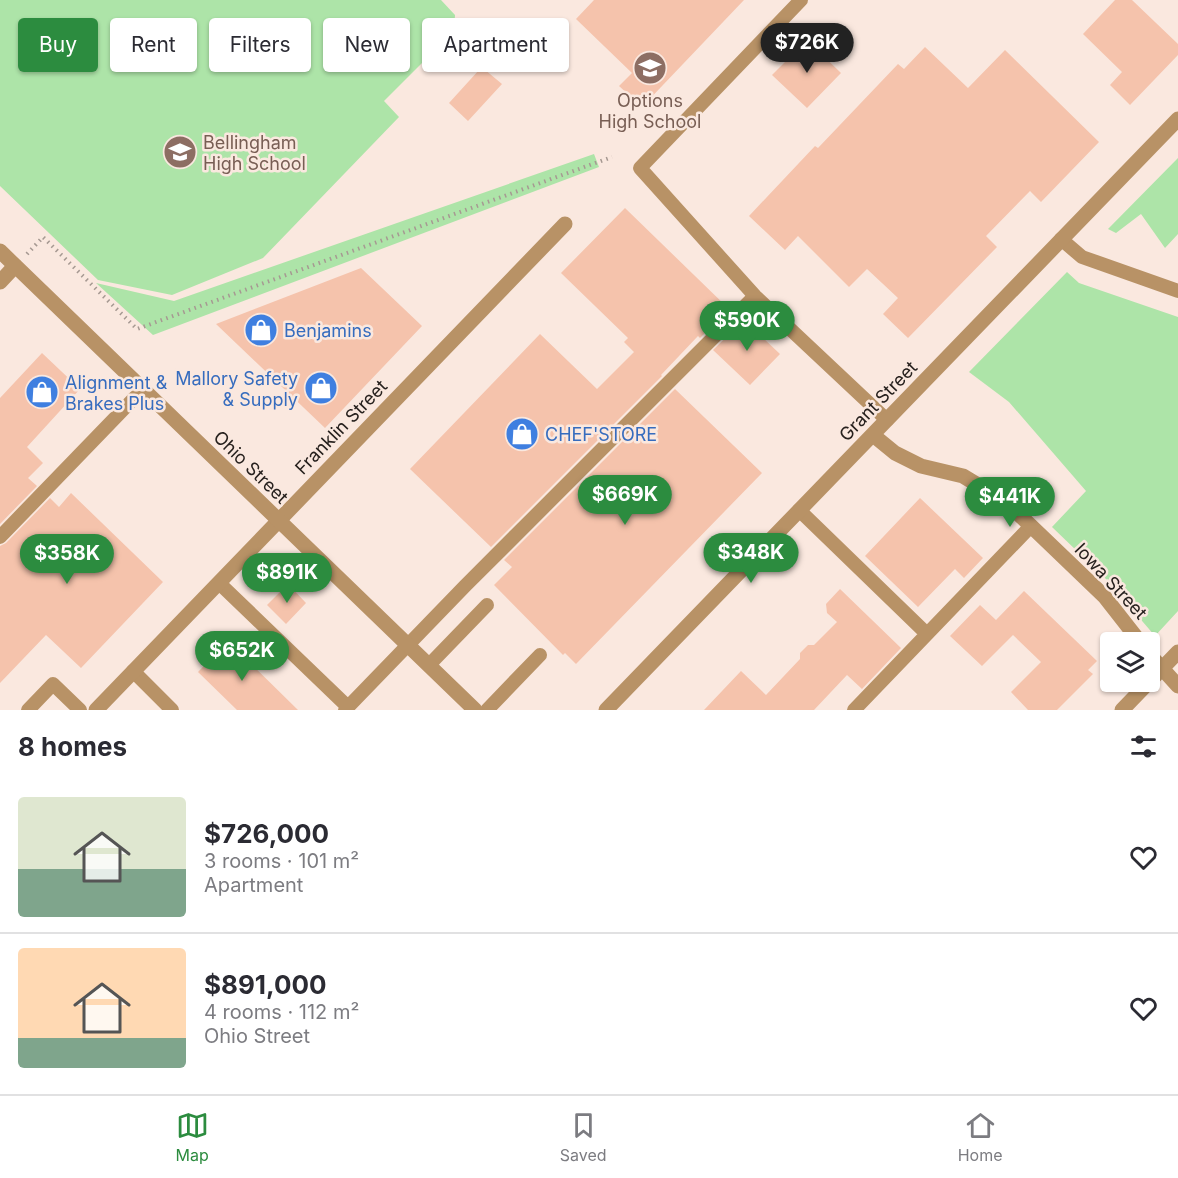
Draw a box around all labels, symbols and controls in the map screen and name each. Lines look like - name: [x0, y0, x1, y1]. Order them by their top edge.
- chip: Buy: [18, 18, 98, 72]
- chip: Rent: [110, 18, 197, 72]
- chip: Filters: [209, 18, 311, 72]
- chip: New: [323, 18, 410, 72]
- chip: Apartment: [422, 18, 569, 72]
- pin: $726K: [765, 23, 849, 74]
- text: $726K: [775, 30, 839, 54]
- school or university icon: Options High School: [632, 50, 668, 86]
- place label: Options High School: [599, 90, 701, 132]
- place label: Bellingham High School: [203, 132, 306, 174]
- school or university icon: Bellingham High School: [162, 134, 198, 170]
- pin: $590K: [705, 301, 789, 352]
- text: $590K: [714, 308, 780, 332]
- shop icon: Benjamins: [243, 312, 279, 348]
- place label: Benjamins: [284, 320, 372, 341]
- street label: Grant Street: [835, 357, 921, 445]
- place label: Mallory Safety & Supply: [175, 368, 298, 410]
- shop icon: Mallory Safety & Supply: [303, 370, 339, 406]
- place label: Alignment & Brakes Plus: [65, 372, 168, 414]
- shop icon: Alignment & Brakes Plus: [24, 374, 60, 410]
- street label: Franklin Street: [291, 375, 391, 478]
- shop icon: CHEF'STORE: [504, 416, 540, 452]
- place label: CHEF'STORE: [545, 424, 657, 445]
- street label: Ohio Street: [209, 426, 293, 508]
- pin: $669K: [583, 475, 667, 526]
- pin: $441K: [968, 477, 1052, 528]
- text: $669K: [592, 482, 658, 506]
- text: $441K: [979, 484, 1041, 508]
- pin: $348K: [709, 533, 793, 584]
- pin: $358K: [25, 534, 109, 585]
- street label: Iowa Street: [1071, 539, 1151, 623]
- text: $348K: [718, 540, 784, 564]
- text: $358K: [34, 541, 100, 565]
- pin: $891K: [245, 553, 329, 604]
- text: $891K: [256, 560, 318, 584]
- pin: $652K: [200, 631, 284, 682]
- map controls: [1100, 632, 1160, 692]
- button: layers: [1100, 632, 1160, 692]
- text: $652K: [209, 638, 275, 662]
- icon: filters: [1127, 730, 1160, 763]
- text: 8 homes: [18, 731, 127, 762]
- text: $726,000: [204, 818, 329, 849]
- icon: home: [66, 821, 138, 893]
- icon: heart: [1127, 841, 1160, 874]
- text: 3 rooms · 101 m²: [204, 849, 359, 873]
- text: Apartment: [204, 873, 303, 897]
- text: $891,000: [204, 969, 327, 1000]
- icon: home: [66, 972, 138, 1044]
- icon: heart: [1127, 992, 1160, 1025]
- text: 4 rooms · 112 m²: [204, 1000, 359, 1024]
- text: Ohio Street: [204, 1024, 310, 1048]
- tab: Map: [176, 1109, 209, 1165]
- tab: Saved: [560, 1109, 607, 1165]
- tab: Home: [958, 1109, 1002, 1165]

